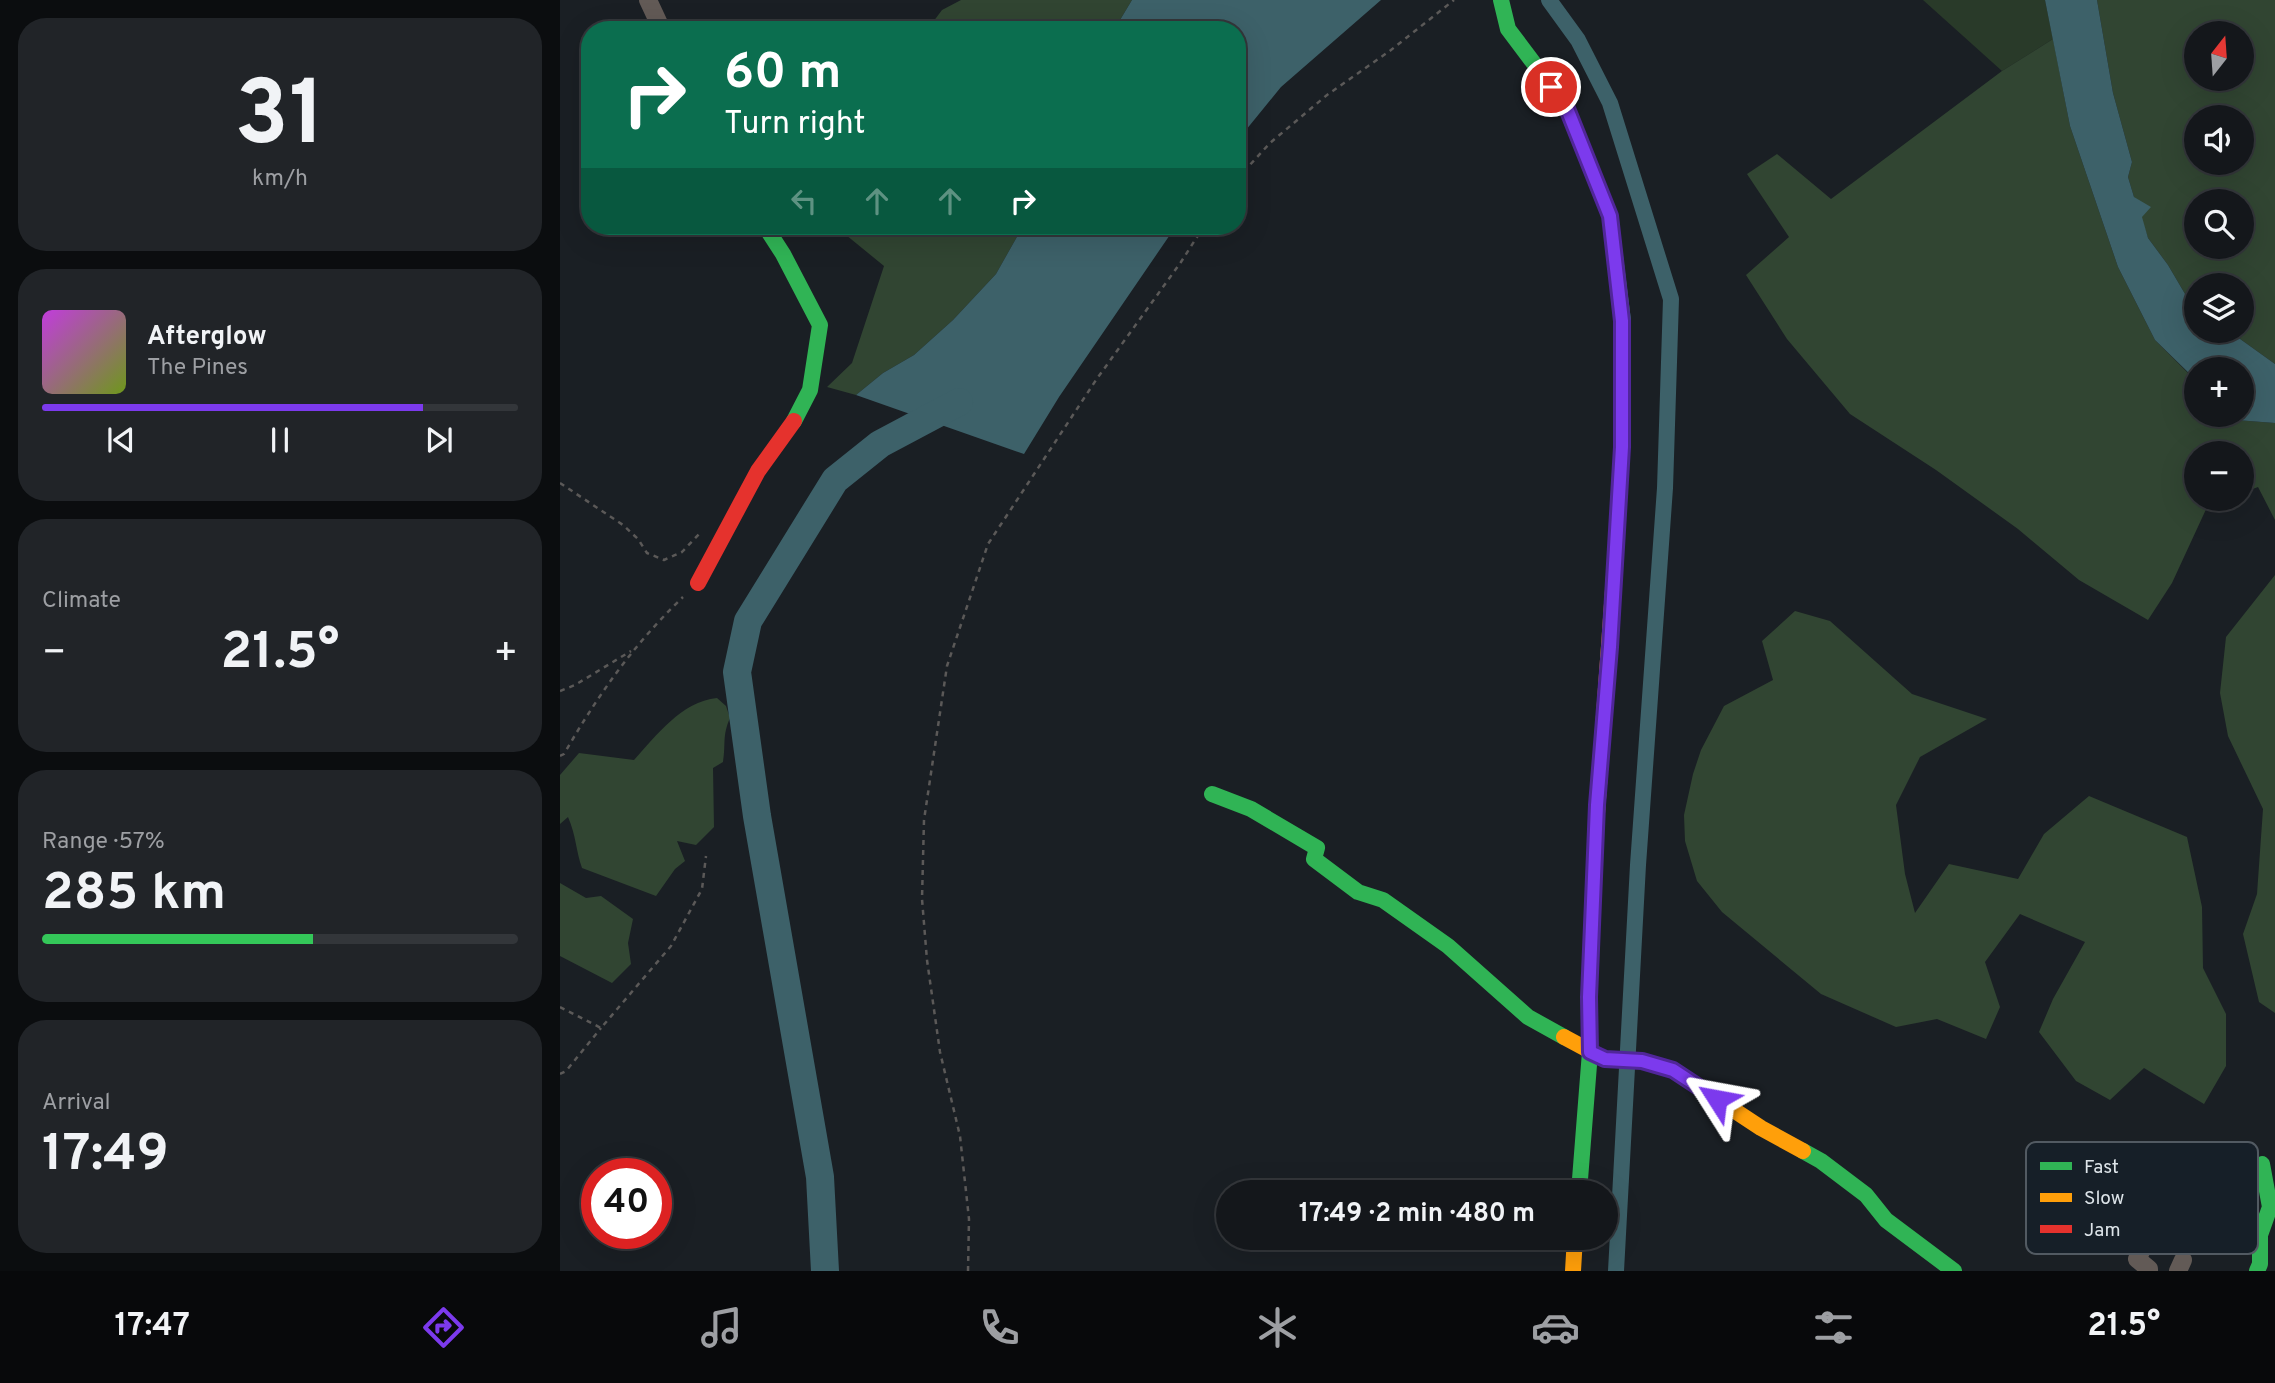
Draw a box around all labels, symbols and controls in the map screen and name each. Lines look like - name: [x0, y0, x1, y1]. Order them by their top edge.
- north arrow: [2184, 21, 2254, 91]
- map controls: [2184, 21, 2254, 511]
- text: 60 m: [724, 44, 842, 106]
- icon: right: [609, 49, 700, 140]
- pin: [1521, 57, 1581, 117]
- text: 31: [235, 62, 325, 177]
- icon: arrive: [1532, 68, 1570, 106]
- text: Turn right: [724, 105, 866, 145]
- button: sound: [2184, 105, 2254, 175]
- text: km/h: [252, 165, 308, 194]
- icon: left: [785, 182, 823, 220]
- icon: ahead: [858, 182, 896, 220]
- icon: ahead: [931, 182, 969, 220]
- icon: right: [1004, 182, 1042, 220]
- button: search: [2184, 189, 2254, 259]
- button: layers: [2184, 273, 2254, 343]
- text: Afterglow: [147, 321, 267, 354]
- text: The Pines: [147, 354, 248, 383]
- button: +: [2184, 357, 2254, 427]
- icon: previous: [102, 421, 140, 459]
- icon: pause: [261, 421, 299, 459]
- icon: next: [420, 421, 458, 459]
- button: −: [2184, 441, 2254, 511]
- text: Climate: [42, 587, 121, 616]
- text: 21.5°: [221, 621, 339, 687]
- text: −: [42, 630, 67, 679]
- text: +: [493, 630, 518, 679]
- text: Range · 57%: [42, 828, 165, 857]
- text: 285 km: [42, 862, 226, 928]
- position arrow: [1680, 1062, 1754, 1136]
- text: Arrival: [42, 1089, 111, 1118]
- text: 17:49: [42, 1123, 169, 1189]
- legend: [2026, 1142, 2258, 1254]
- text: Fast: [2084, 1156, 2119, 1180]
- speed limit sign: 40: [581, 1158, 672, 1249]
- text: Slow: [2084, 1187, 2124, 1211]
- text: 17:49 · 2 min · 480 m: [1299, 1198, 1535, 1231]
- text: Jam: [2084, 1219, 2121, 1243]
- icon: directions: [419, 1303, 468, 1352]
- icon: music: [697, 1303, 746, 1352]
- icon: phone: [975, 1303, 1024, 1352]
- icon: climate: [1253, 1303, 1302, 1352]
- icon: car: [1531, 1303, 1580, 1352]
- icon: filters: [1809, 1303, 1858, 1352]
- text: 17:47: [115, 1307, 190, 1347]
- text: 21.5°: [2087, 1307, 2160, 1347]

